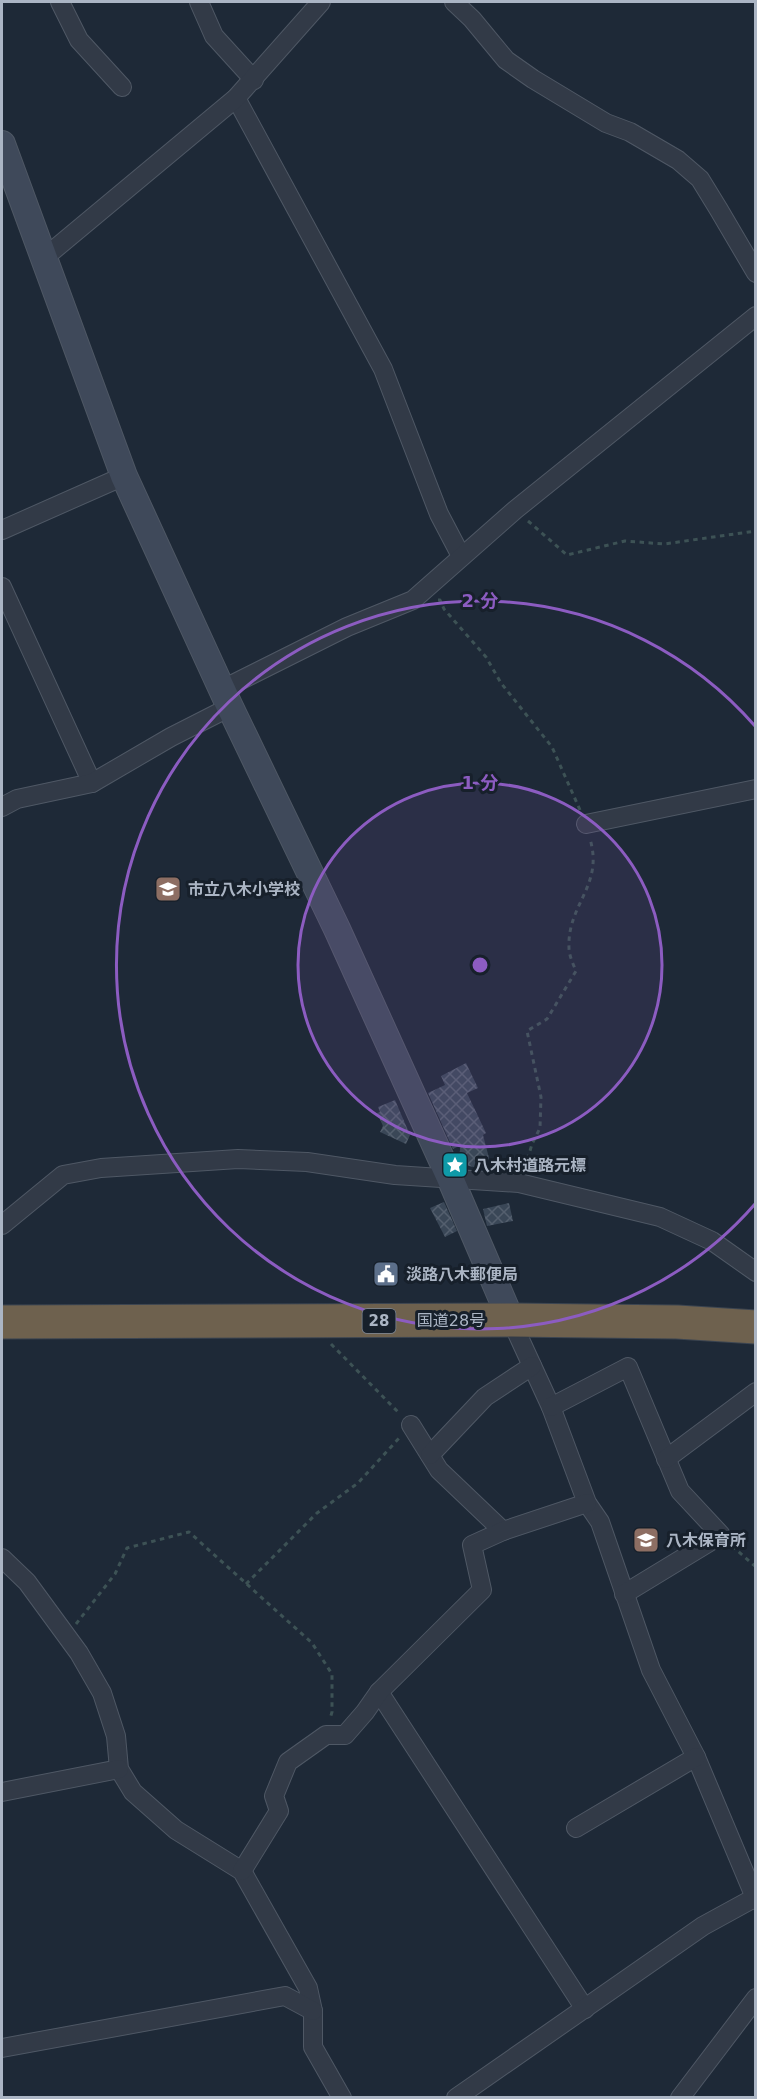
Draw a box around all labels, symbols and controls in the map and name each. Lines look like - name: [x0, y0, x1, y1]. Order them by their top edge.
- text: 2 分: [462, 590, 498, 611]
- text: 1 分: [462, 772, 498, 793]
- school or university icon: 市立八木小学校: [153, 874, 183, 904]
- place label: 市立八木小学校: [188, 880, 300, 899]
- centre of rings: [470, 955, 490, 975]
- place icon: 八木村道路元標: [440, 1150, 470, 1180]
- place label: 八木村道路元標: [474, 1156, 586, 1175]
- public building icon: 淡路八木郵便局: [371, 1259, 401, 1289]
- place label: 淡路八木郵便局: [406, 1265, 518, 1284]
- road number: 28: [362, 1309, 395, 1333]
- street label: 国道28号: [417, 1311, 485, 1330]
- school or university icon: 八木保育所: [631, 1525, 661, 1555]
- place label: 八木保育所: [666, 1531, 746, 1550]

